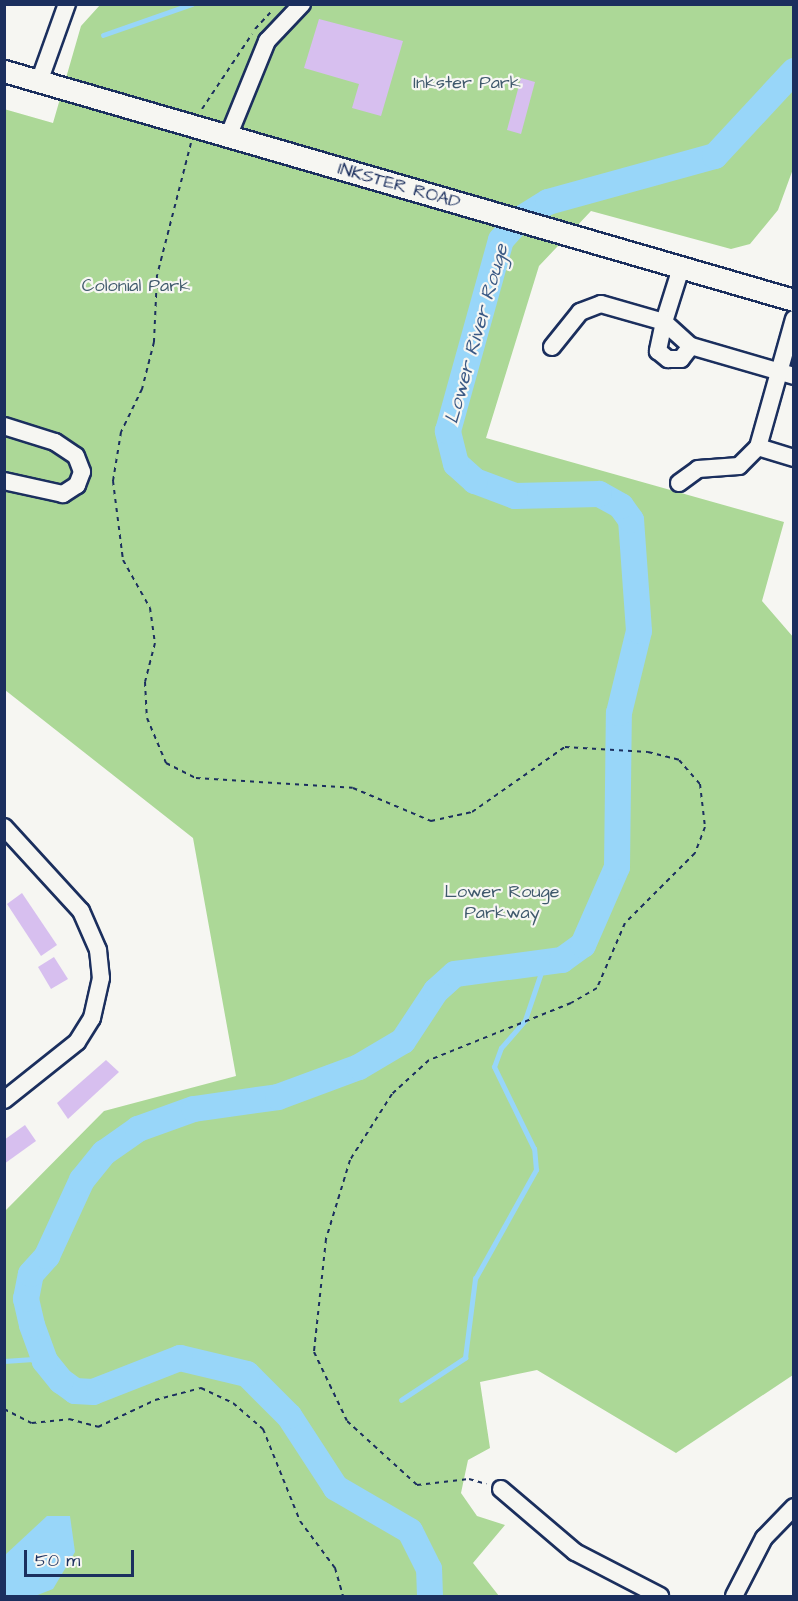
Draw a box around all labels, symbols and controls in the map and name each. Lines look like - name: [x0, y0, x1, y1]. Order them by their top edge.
- park label: Inkster Park: [413, 72, 521, 94]
- street label: INKSTER ROAD: [335, 158, 463, 214]
- water label: Lower River Rouge: [440, 242, 514, 426]
- park label: Colonial Park: [82, 275, 190, 297]
- park label: Lower Rouge Parkway: [444, 882, 560, 924]
- scale bar: [27, 1538, 136, 1576]
- text: 50 m: [35, 1548, 80, 1573]

